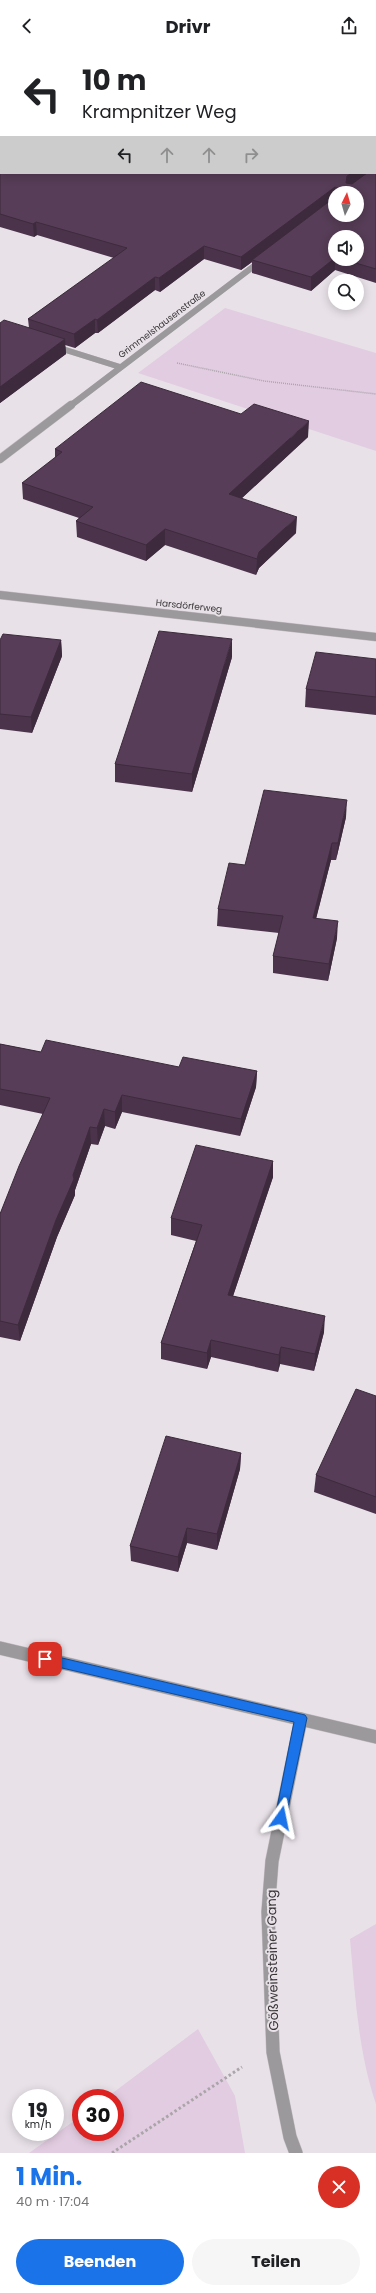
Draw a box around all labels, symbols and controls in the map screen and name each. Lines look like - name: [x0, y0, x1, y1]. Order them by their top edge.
- text: Drivr: [165, 14, 211, 39]
- icon: back: [16, 15, 38, 37]
- icon: share: [338, 15, 360, 37]
- text: 10 m: [82, 61, 146, 100]
- icon: left: [16, 68, 68, 120]
- text: Krampnitzer Weg: [82, 99, 237, 124]
- icon: left: [114, 144, 136, 166]
- icon: ahead: [156, 144, 178, 166]
- icon: ahead: [198, 144, 220, 166]
- icon: right: [240, 144, 262, 166]
- north arrow: [328, 186, 364, 222]
- map controls: [328, 186, 364, 310]
- button: sound: [328, 230, 364, 266]
- button: search: [328, 274, 364, 310]
- street label: Grimmelshausenstraße: [116, 287, 208, 361]
- street label: Harsdörferweg: [155, 597, 223, 615]
- pin: [28, 1642, 62, 1676]
- icon: arrive: [34, 1648, 56, 1670]
- position arrow: [260, 1797, 302, 1839]
- street label: Gößweinsteiner Gang: [262, 1889, 283, 2031]
- speed limit sign: 30: [72, 2089, 124, 2141]
- text: 19: [28, 2096, 48, 2124]
- text: km/h: [25, 2117, 51, 2132]
- text: 1 Min.: [16, 2160, 82, 2193]
- button: close: [318, 2166, 360, 2208]
- text: 40 m · 17:04: [16, 2192, 89, 2211]
- button: Beenden: [16, 2239, 184, 2285]
- button: Teilen: [192, 2239, 360, 2285]

